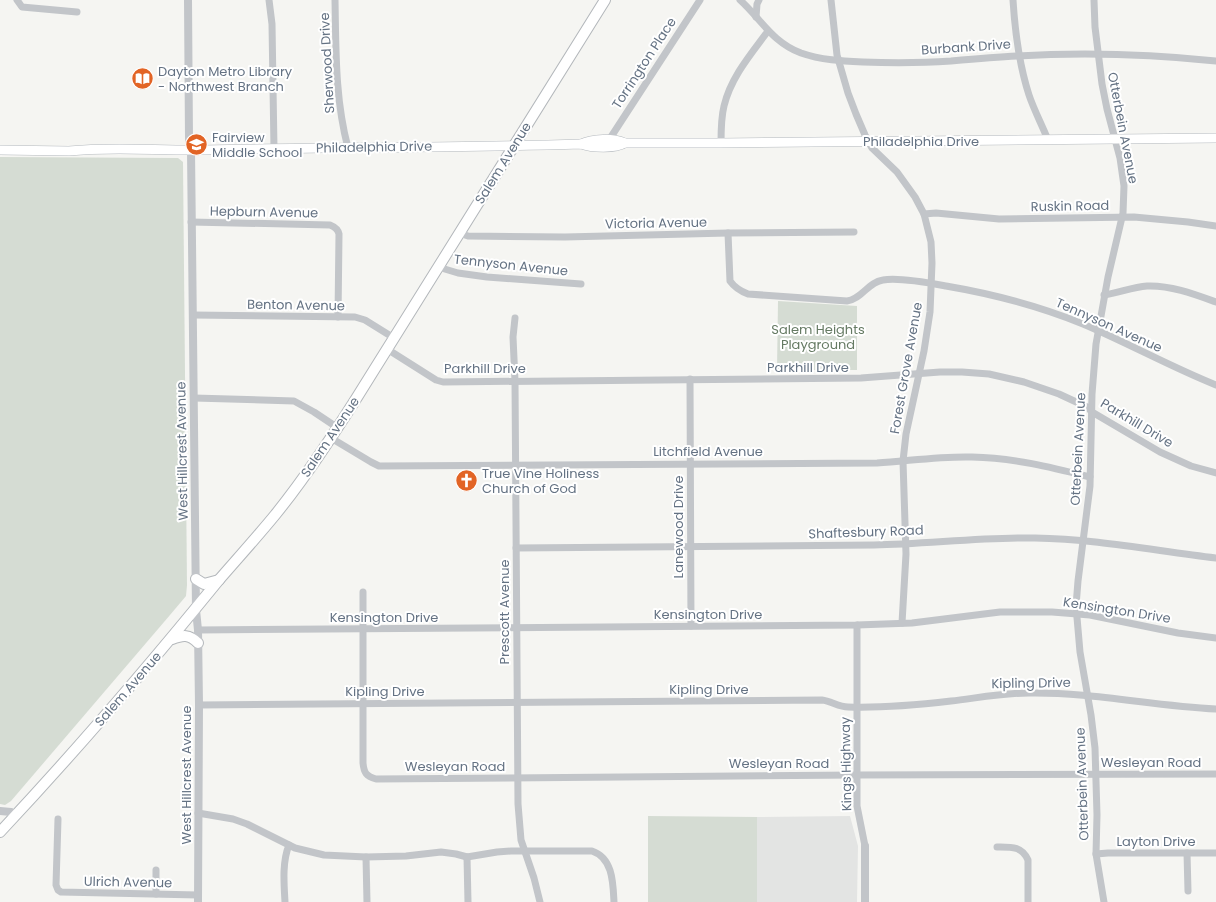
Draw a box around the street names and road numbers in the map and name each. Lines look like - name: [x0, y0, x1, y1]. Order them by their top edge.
- street label: Sherwood Drive: [315, 12, 339, 114]
- street label: Torrington Place: [607, 14, 681, 112]
- street label: Burbank Drive: [921, 34, 1011, 60]
- street label: Otterbein Avenue: [1103, 71, 1143, 185]
- street label: Salem Avenue: [470, 118, 536, 208]
- street label: Philadelphia Drive: [863, 132, 979, 151]
- street label: Philadelphia Drive: [316, 136, 432, 158]
- street label: Ruskin Road: [1031, 196, 1109, 216]
- street label: Hepburn Avenue: [210, 202, 318, 222]
- street label: Victoria Avenue: [605, 213, 707, 233]
- street label: Tennyson Avenue: [453, 250, 569, 280]
- street label: Tennyson Avenue: [1053, 293, 1165, 357]
- street label: Benton Avenue: [247, 295, 345, 315]
- street label: Forest Grove Avenue: [885, 301, 927, 435]
- street label: Parkhill Drive: [767, 358, 849, 377]
- street label: Parkhill Drive: [444, 359, 526, 378]
- street label: West Hillcrest Avenue: [171, 381, 193, 521]
- street label: Otterbein Avenue: [1066, 392, 1090, 506]
- street label: Salem Avenue: [296, 393, 364, 481]
- street label: Parkhill Drive: [1097, 394, 1177, 452]
- street label: Litchfield Avenue: [653, 442, 763, 461]
- street label: Lanewood Drive: [669, 476, 688, 578]
- street label: Shaftesbury Road: [808, 520, 924, 544]
- street label: Prescott Avenue: [495, 559, 514, 665]
- street label: Kensington Drive: [1062, 592, 1172, 628]
- street label: Kensington Drive: [654, 605, 762, 624]
- street label: Kensington Drive: [330, 608, 438, 627]
- street label: Salem Avenue: [90, 648, 166, 730]
- street label: Kipling Drive: [991, 673, 1071, 693]
- street label: Kipling Drive: [669, 680, 749, 699]
- street label: Kipling Drive: [345, 682, 425, 701]
- street label: West Hillcrest Avenue: [177, 706, 196, 844]
- street label: Kings Highway: [836, 716, 856, 811]
- street label: Otterbein Avenue: [1071, 727, 1093, 841]
- street label: Wesleyan Road: [1101, 753, 1201, 772]
- street label: Wesleyan Road: [729, 754, 829, 773]
- street label: Wesleyan Road: [405, 757, 505, 776]
- street label: Layton Drive: [1116, 832, 1196, 851]
- street label: Ulrich Avenue: [84, 872, 172, 892]

